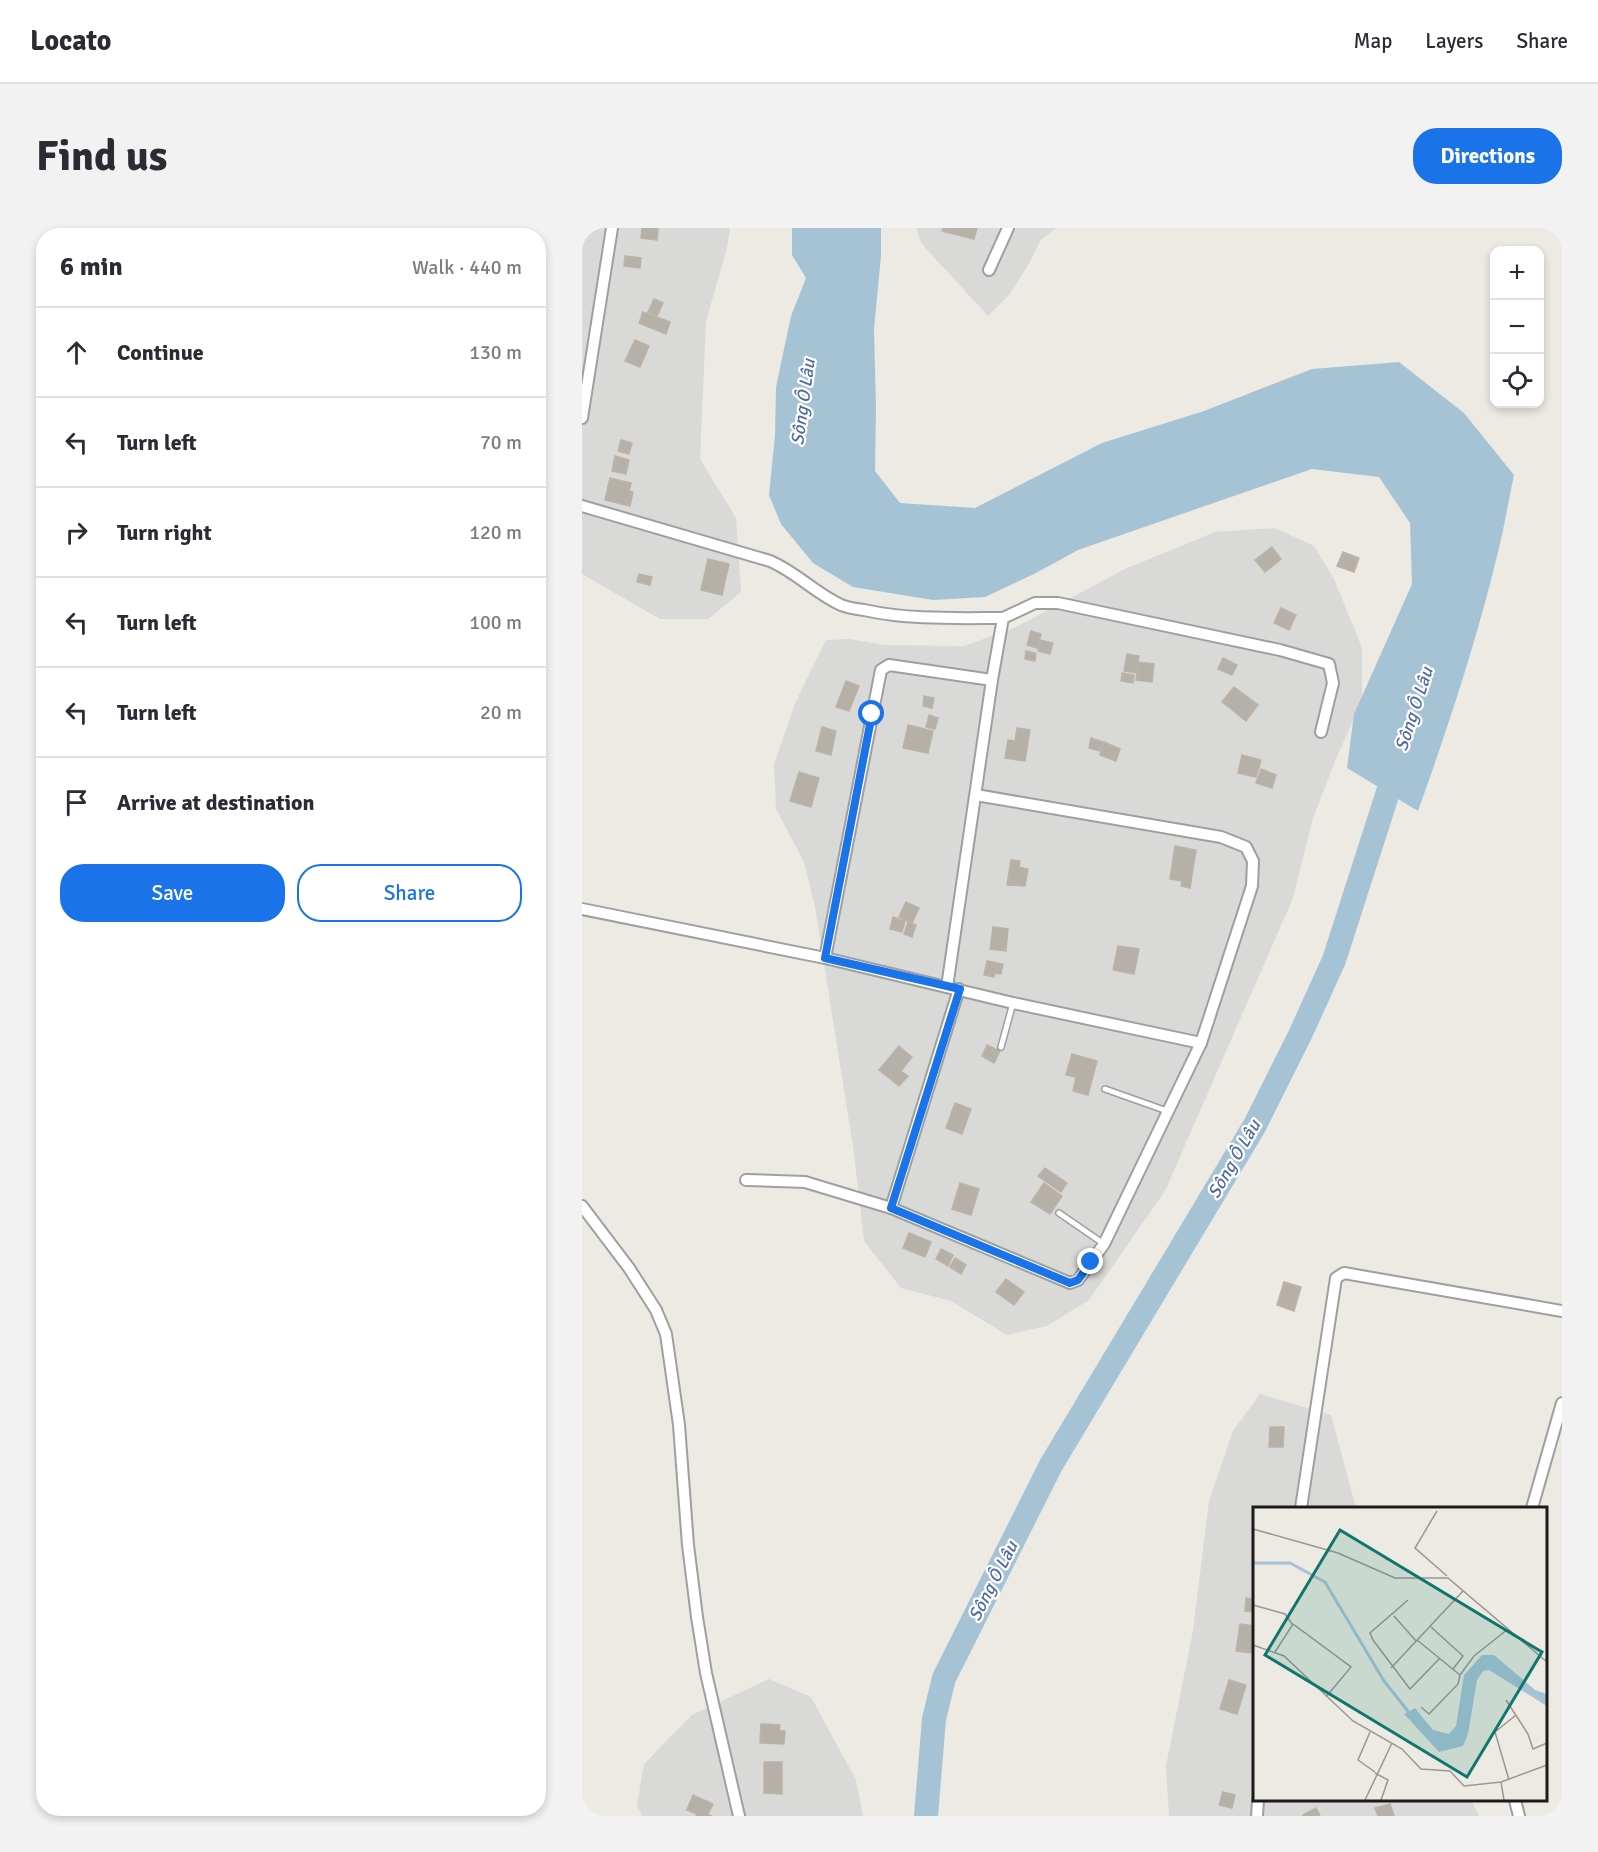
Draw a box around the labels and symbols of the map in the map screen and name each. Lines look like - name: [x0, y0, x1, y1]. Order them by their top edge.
- water label: Sông Ô Lâu: [786, 356, 820, 446]
- water label: Sông Ô Lâu: [1390, 663, 1438, 754]
- route start: [858, 700, 884, 726]
- water label: Sông Ô Lâu: [1203, 1115, 1266, 1202]
- route end: [1077, 1248, 1103, 1274]
- inset map: [1253, 1507, 1547, 1801]
- water label: Sông Ô Lâu: [964, 1536, 1023, 1625]

